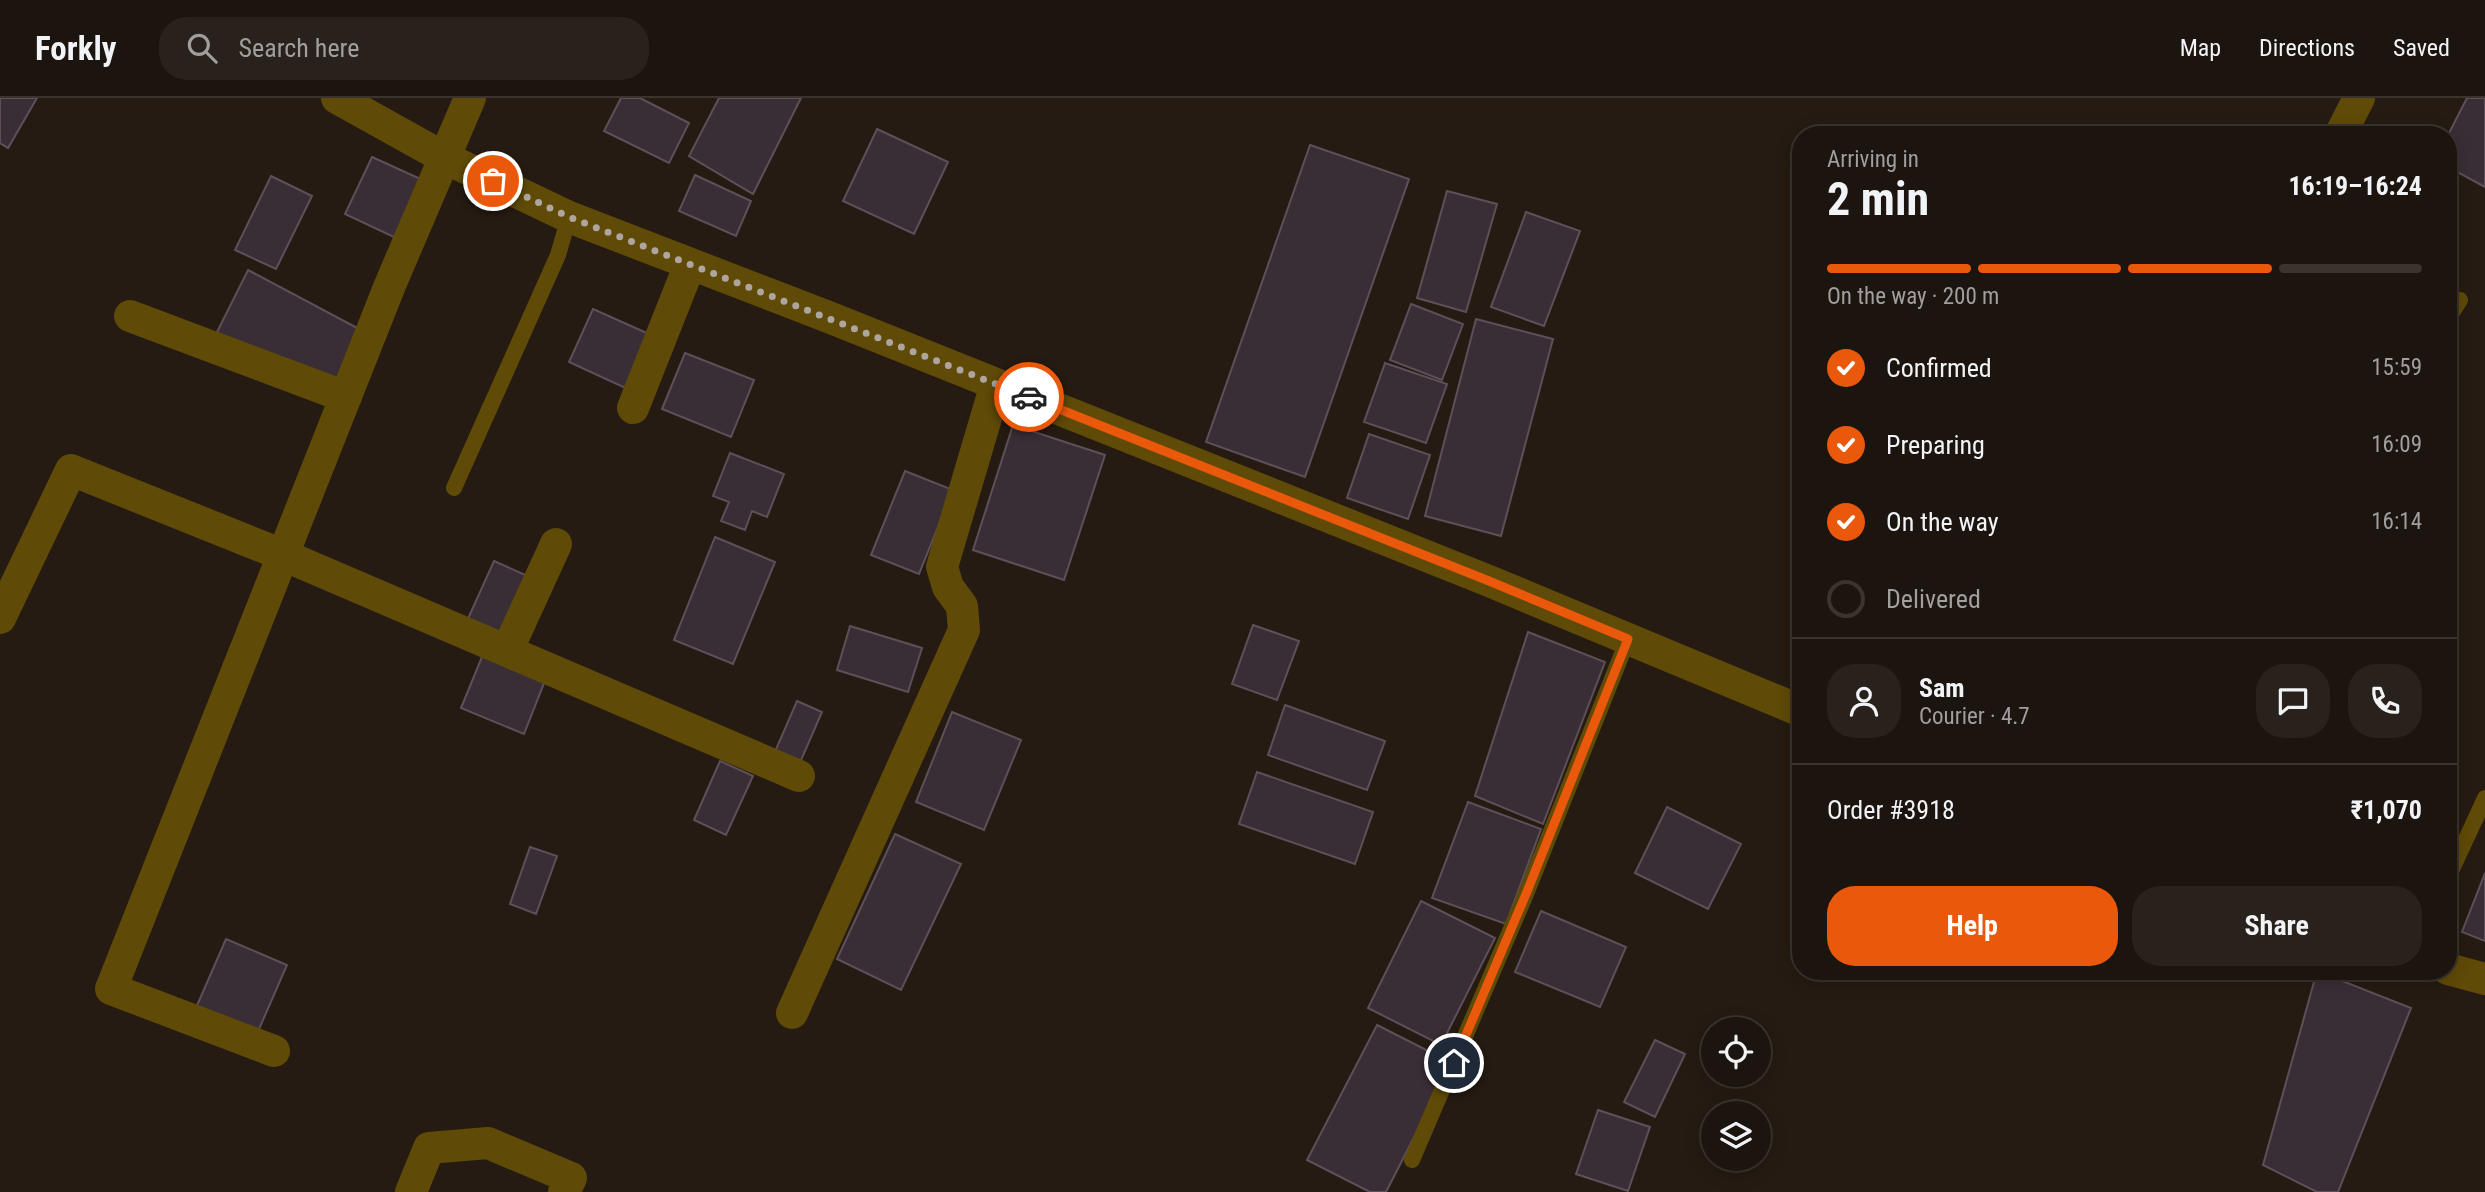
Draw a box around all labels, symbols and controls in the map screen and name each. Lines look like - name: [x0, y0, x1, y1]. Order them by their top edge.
- search box: [159, 17, 649, 80]
- text: Forkly: [35, 29, 117, 68]
- icon: search: [183, 29, 221, 67]
- text: Search here: [239, 33, 359, 63]
- text: Map: [2180, 34, 2221, 62]
- text: Directions: [2259, 34, 2355, 62]
- text: Saved: [2393, 34, 2450, 62]
- text: Arriving in: [1827, 146, 1919, 173]
- pin: [463, 151, 523, 211]
- icon: bag: [474, 162, 512, 200]
- text: 16:19–16:24: [2288, 171, 2422, 201]
- text: 2 min: [1827, 172, 1929, 226]
- text: On the way · 200 m: [1827, 283, 1999, 310]
- icon: check: [1827, 349, 1865, 387]
- text: Confirmed: [1886, 353, 1992, 383]
- text: 15:59: [2371, 354, 2422, 381]
- courier: [994, 362, 1064, 432]
- icon: car: [1010, 378, 1048, 416]
- icon: check: [1827, 426, 1865, 464]
- text: Preparing: [1886, 430, 1985, 460]
- text: 16:09: [2371, 431, 2422, 458]
- icon: check: [1827, 503, 1865, 541]
- text: On the way: [1886, 507, 1999, 537]
- text: 16:14: [2371, 508, 2422, 535]
- text: Delivered: [1886, 584, 1981, 614]
- button: person: [1827, 664, 1901, 738]
- button: chat: [2256, 664, 2330, 738]
- button: phone: [2348, 664, 2422, 738]
- text: Sam: [1919, 673, 1965, 703]
- text: Courier · 4.7: [1919, 703, 2030, 730]
- text: Order #3918: [1827, 795, 1955, 825]
- text: ₹1,070: [2351, 795, 2422, 825]
- button: Help: [1827, 886, 2118, 966]
- button: Share: [2132, 886, 2422, 966]
- map controls: [1701, 1017, 1771, 1171]
- button: locate: [1701, 1017, 1771, 1087]
- pin: [1424, 1033, 1484, 1093]
- icon: home: [1435, 1044, 1473, 1082]
- button: layers: [1701, 1101, 1771, 1171]

